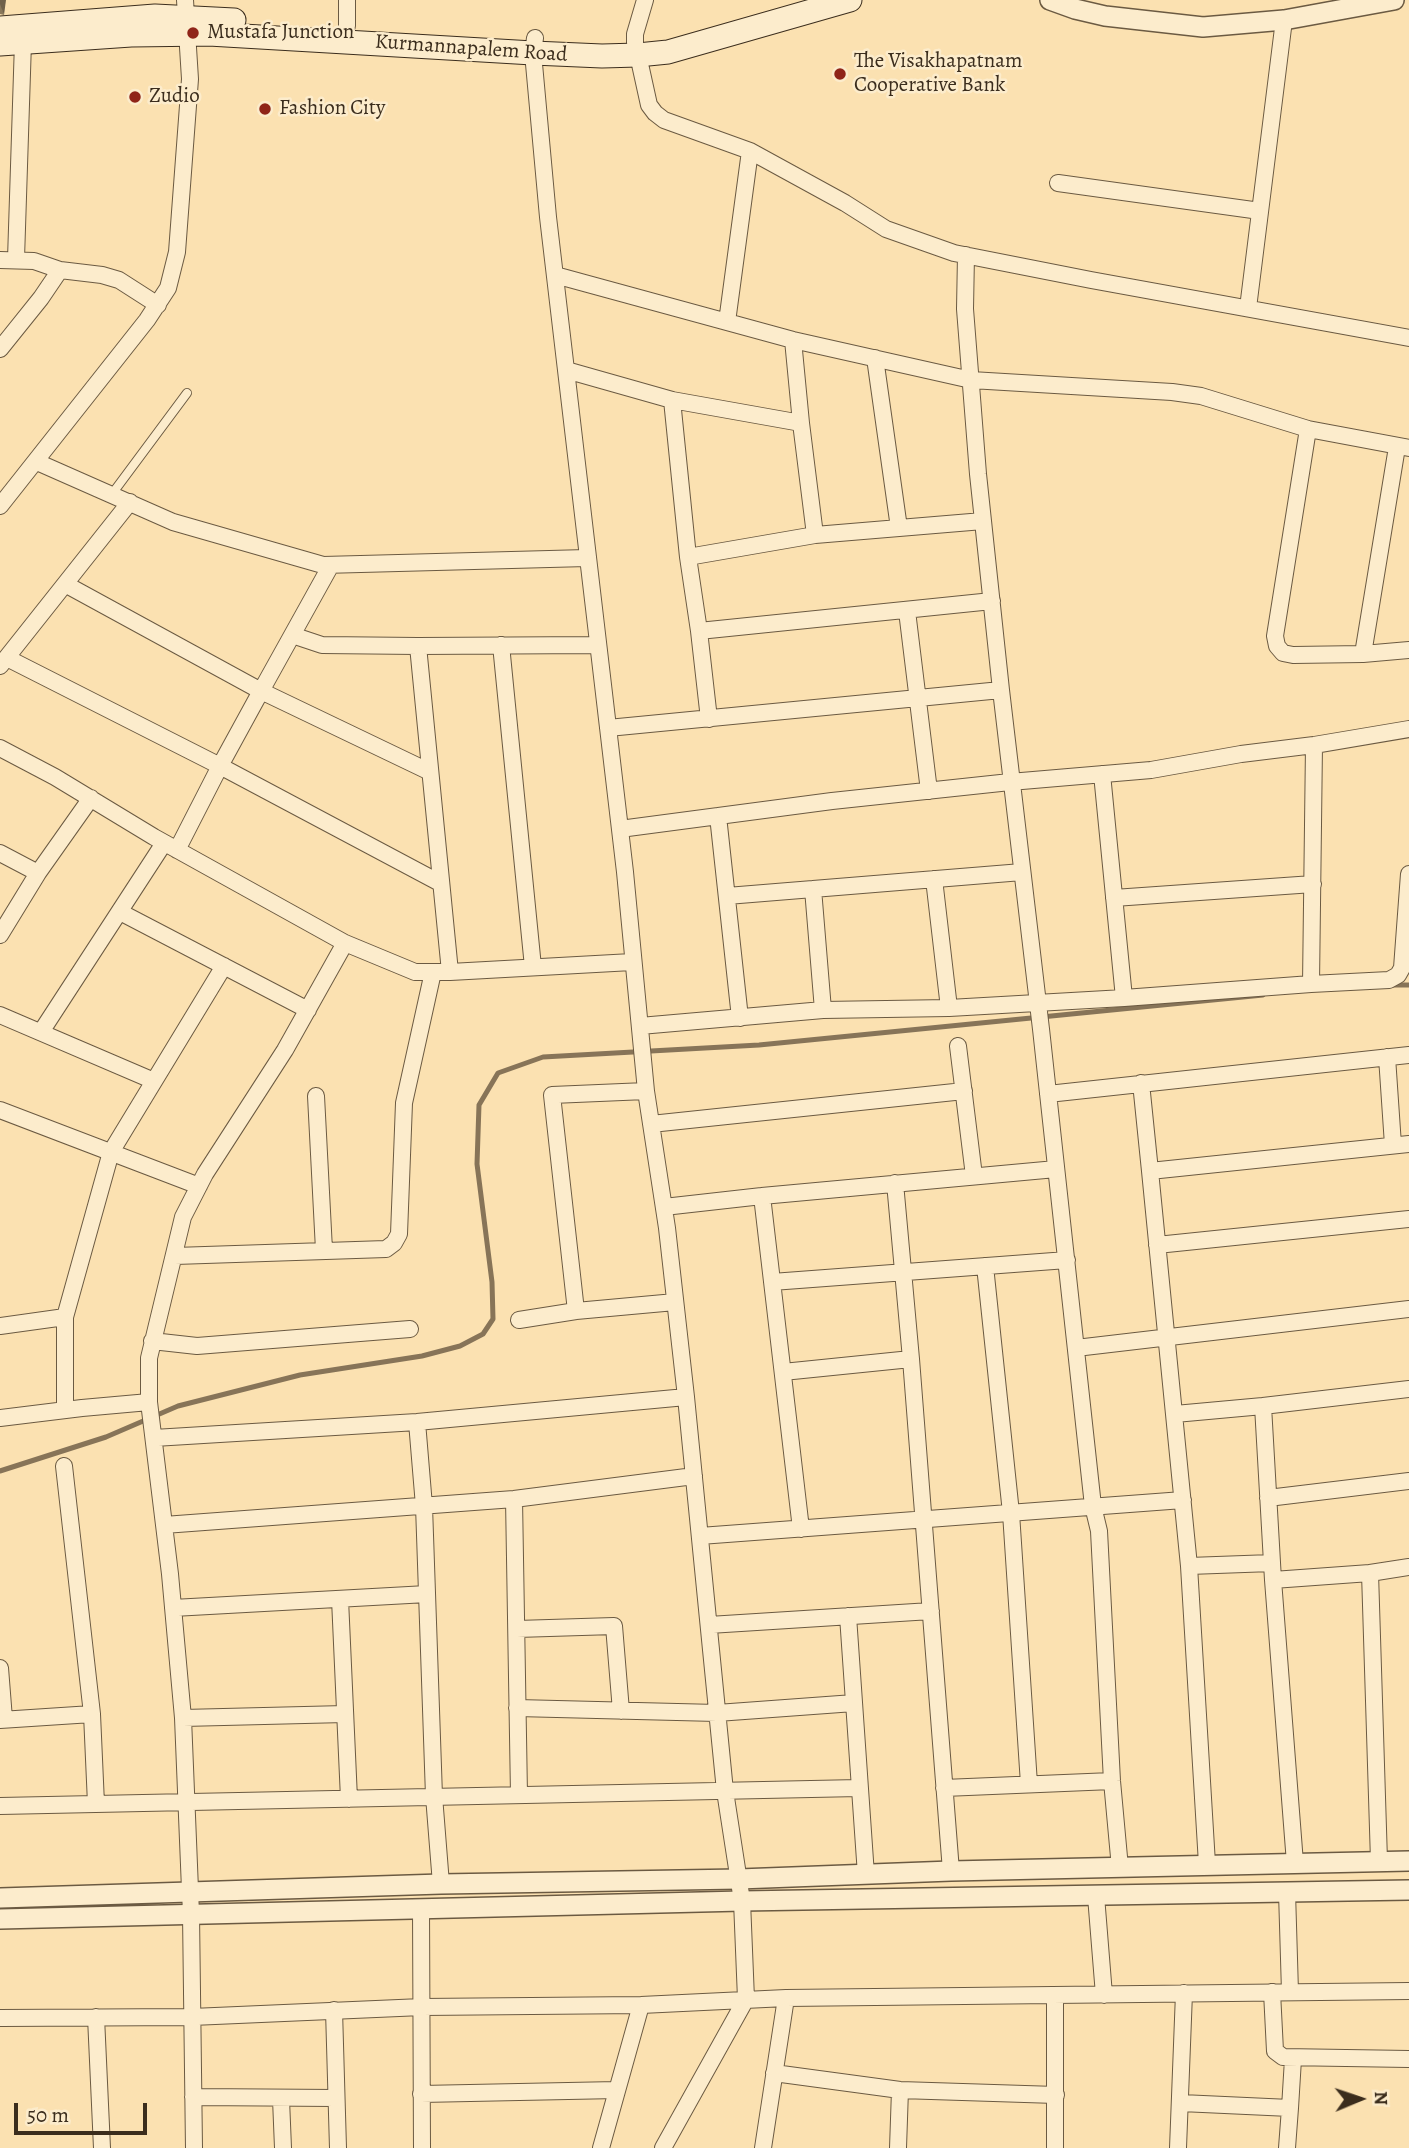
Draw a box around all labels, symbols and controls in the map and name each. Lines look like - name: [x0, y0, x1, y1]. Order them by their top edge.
- place label: Mustafa Junction: [207, 20, 354, 46]
- marker: Mustafa Junction: [185, 25, 201, 41]
- street label: Kurmannapalem Road: [374, 30, 568, 68]
- place label: The Visakhapatnam Cooperative Bank: [854, 49, 1022, 99]
- marker: The Visakhapatnam Cooperative Bank: [832, 66, 848, 82]
- place label: Zudio: [149, 84, 200, 110]
- marker: Zudio: [127, 89, 143, 105]
- place label: Fashion City: [279, 96, 385, 122]
- marker: Fashion City: [257, 101, 273, 117]
- north arrow: [1325, 2064, 1395, 2134]
- scale bar: [18, 2088, 150, 2132]
- text: N: [1368, 2091, 1394, 2106]
- text: 50 m: [27, 2101, 69, 2129]

